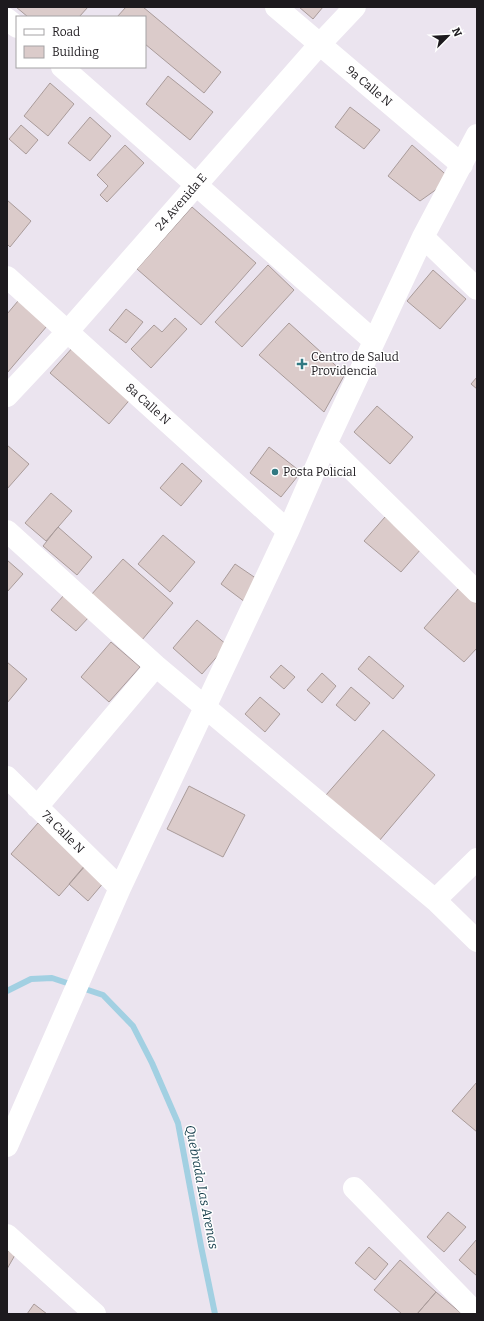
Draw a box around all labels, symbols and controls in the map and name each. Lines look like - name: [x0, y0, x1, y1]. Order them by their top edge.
- legend: [16, 16, 146, 68]
- north arrow: [428, 16, 468, 56]
- text: Road: [52, 25, 80, 39]
- text: N: [449, 26, 465, 39]
- text: Building: [52, 45, 99, 59]
- street label: 9a Calle N: [343, 63, 395, 109]
- street label: 24 Avenida E: [152, 171, 210, 233]
- place label: Centro de Salud Providencia: [311, 350, 399, 378]
- marker: Centro de Salud Providencia: [296, 358, 308, 370]
- street label: 8a Calle N: [123, 380, 174, 428]
- place label: Posta Policial: [283, 465, 357, 479]
- marker: Posta Policial: [270, 467, 280, 477]
- street label: 7a Calle N: [39, 808, 88, 857]
- water label: Quebrada Las Arenas: [183, 1124, 221, 1250]

